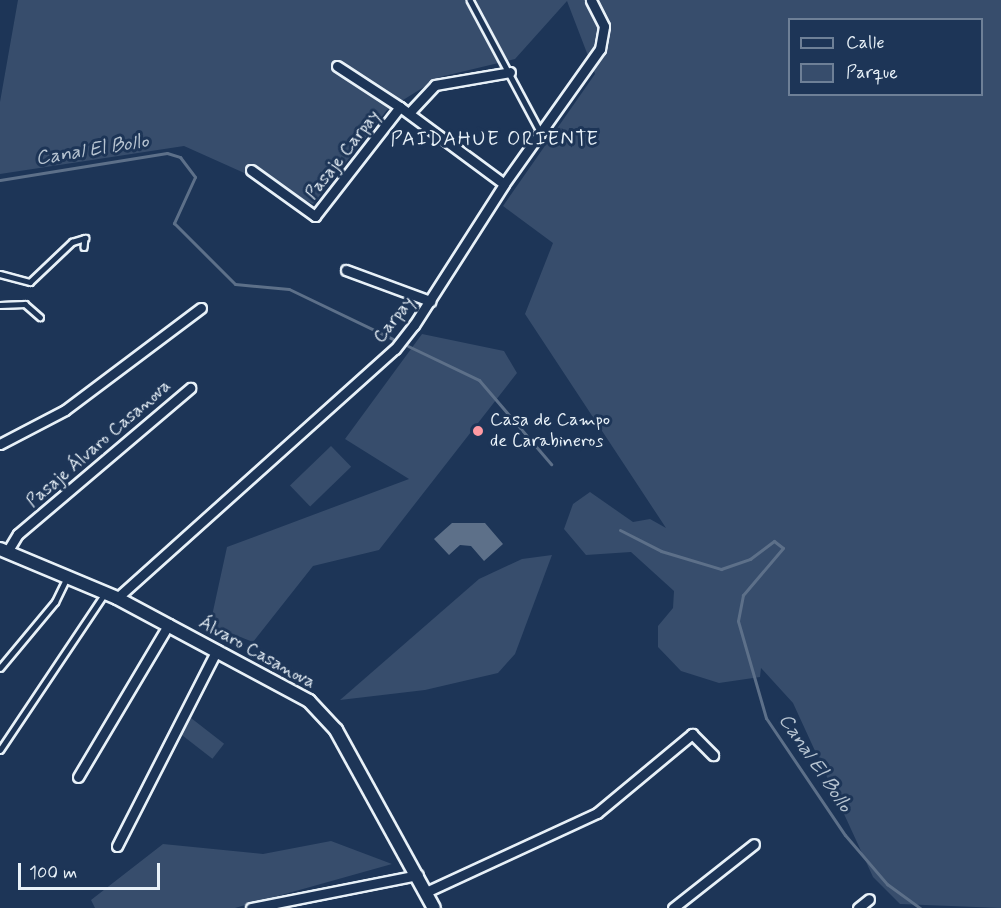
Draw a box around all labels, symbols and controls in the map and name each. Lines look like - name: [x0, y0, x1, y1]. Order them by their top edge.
- legend: [788, 18, 983, 96]
- text: Calle: [846, 31, 885, 55]
- text: Parque: [846, 61, 898, 85]
- street label: Pasaje Carpay: [301, 106, 385, 204]
- district label: PAIDAHUE ORIENTE: [387, 127, 603, 151]
- water label: Canal El Bollo: [34, 129, 150, 171]
- street label: Carpay: [369, 292, 419, 348]
- street label: Pasaje Álvaro Casanova: [22, 375, 176, 513]
- place label: Casa de Campo de Carabineros: [490, 410, 609, 452]
- marker: Casa de Campo de Carabineros: [471, 424, 485, 438]
- street label: Álvaro Casanova: [195, 612, 319, 694]
- water label: Canal El Bollo: [773, 709, 857, 817]
- scale bar: [21, 851, 164, 889]
- text: 100 m: [29, 861, 77, 885]

